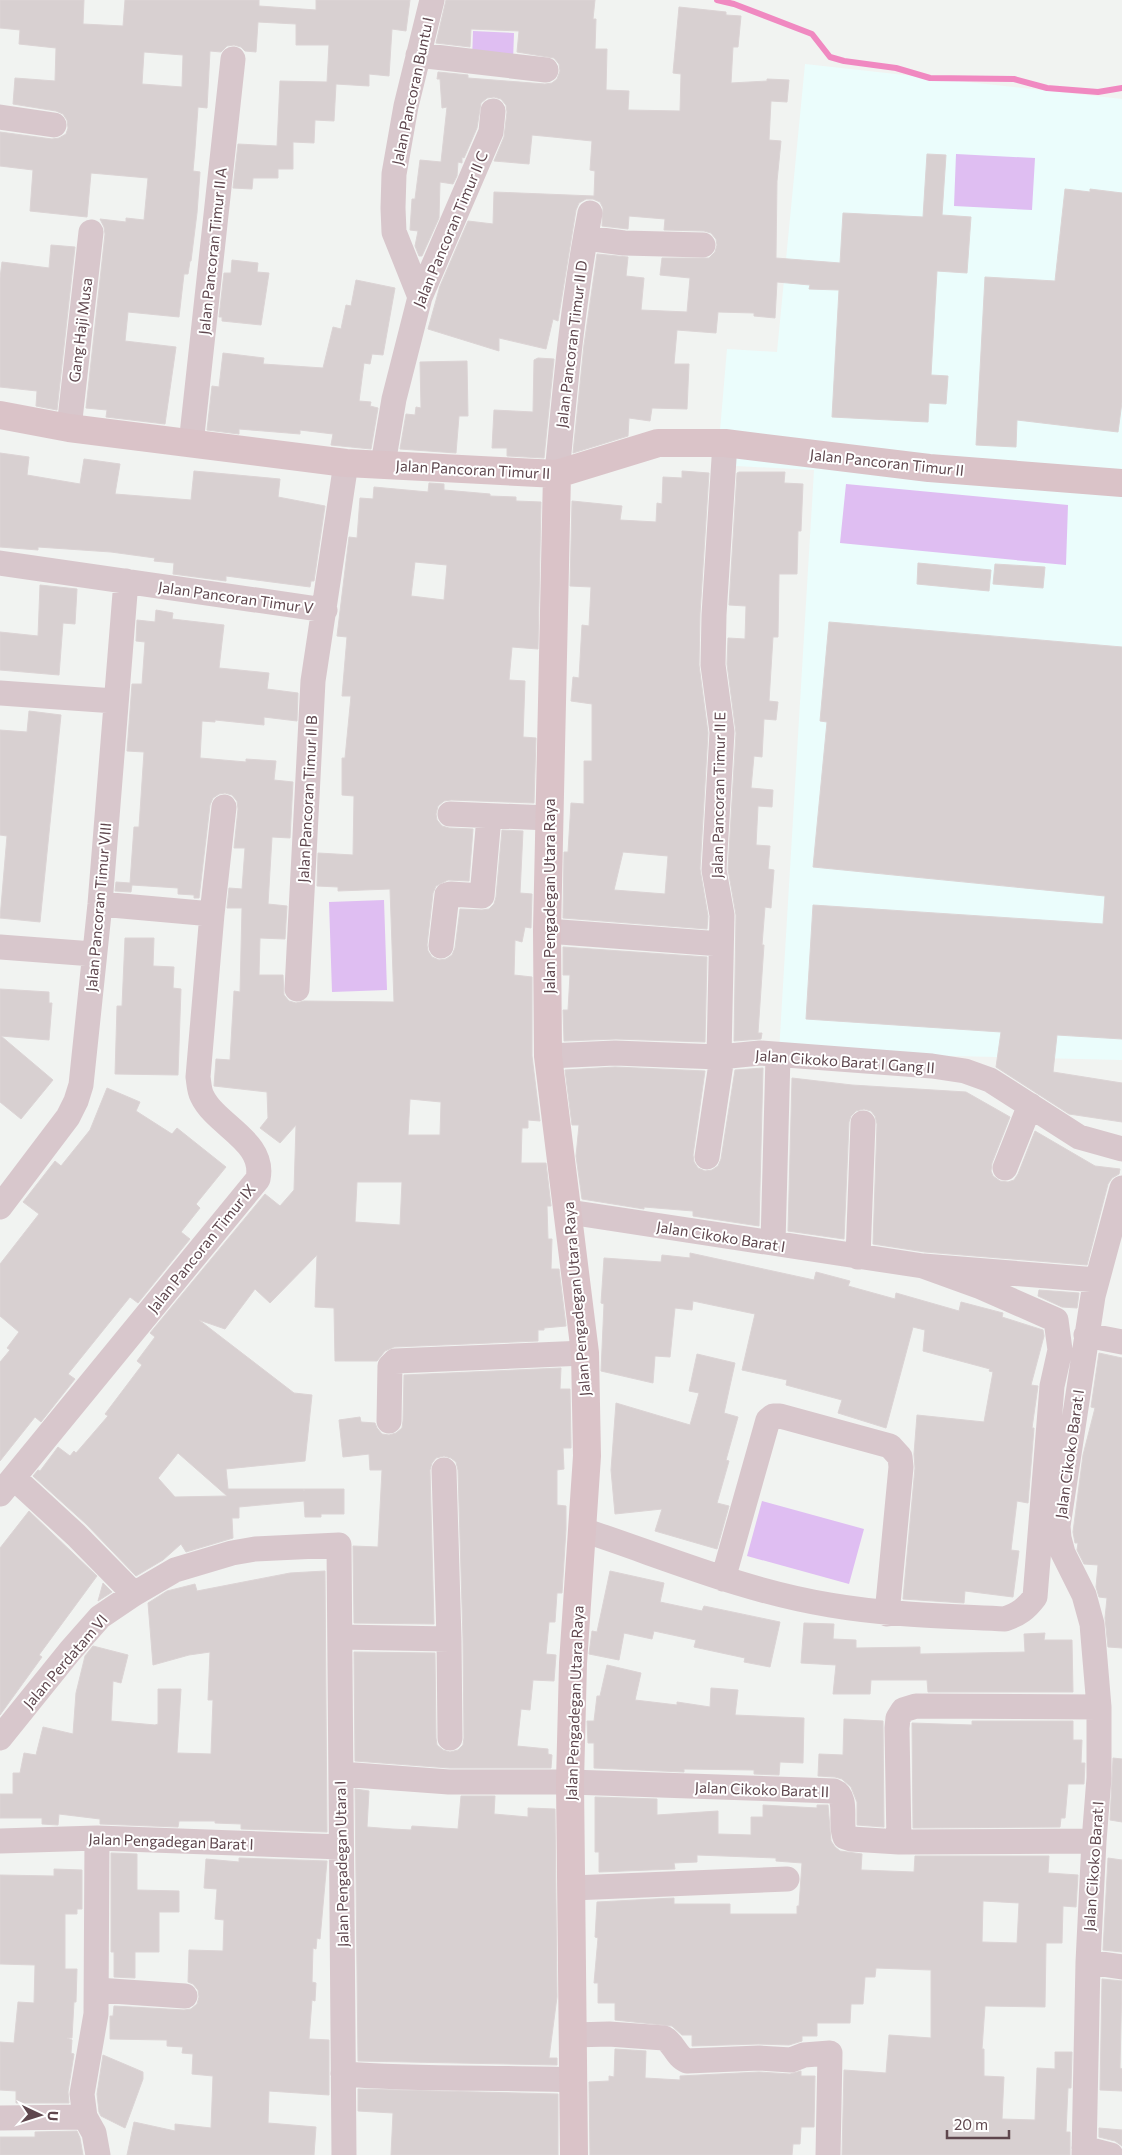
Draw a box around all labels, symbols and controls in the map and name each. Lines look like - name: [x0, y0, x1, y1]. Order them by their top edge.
- street label: Jalan Pancoran Buntu I: [388, 15, 436, 167]
- street label: Jalan Pancoran Timur II C: [409, 148, 491, 310]
- street label: Jalan Pancoran Timur II A: [194, 166, 230, 336]
- street label: Jalan Pancoran Timur II D: [552, 259, 590, 429]
- street label: Gang Haji Musa: [65, 277, 95, 383]
- street label: Jalan Pancoran Timur II: [809, 445, 965, 479]
- street label: Jalan Pancoran Timur II: [395, 456, 551, 482]
- street label: Jalan Pancoran Timur V: [157, 577, 315, 617]
- street label: Jalan Pancoran Timur II E: [708, 711, 728, 878]
- street label: Jalan Pancoran Timur II B: [294, 715, 320, 883]
- street label: Jalan Pengadegan Utara Raya: [540, 798, 558, 994]
- street label: Jalan Pancoran Timur VIII: [82, 822, 114, 992]
- street label: Jalan Cikoko Barat I Gang II: [755, 1046, 935, 1076]
- street label: Jalan Pancoran Timur IX: [143, 1180, 259, 1316]
- street label: Jalan Pengadegan Utara Raya: [559, 1201, 593, 1397]
- street label: Jalan Cikoko Barat I: [655, 1217, 787, 1255]
- street label: Jalan Cikoko Barat I: [1051, 1388, 1087, 1520]
- street label: Jalan Pengadegan Utara Raya: [562, 1605, 586, 1801]
- street label: Jalan Perdatam VI: [19, 1610, 111, 1712]
- street label: Jalan Cikoko Barat II: [694, 1778, 830, 1800]
- street label: Jalan Pengadegan Utara I: [331, 1781, 351, 1947]
- street label: Jalan Cikoko Barat I: [1079, 1800, 1107, 1932]
- street label: Jalan Pengadegan Barat I: [88, 1829, 254, 1853]
- north arrow: [15, 2090, 65, 2140]
- scale bar: [947, 2108, 1010, 2140]
- text: U: [45, 2110, 62, 2122]
- text: 20 m: [954, 2115, 988, 2133]

